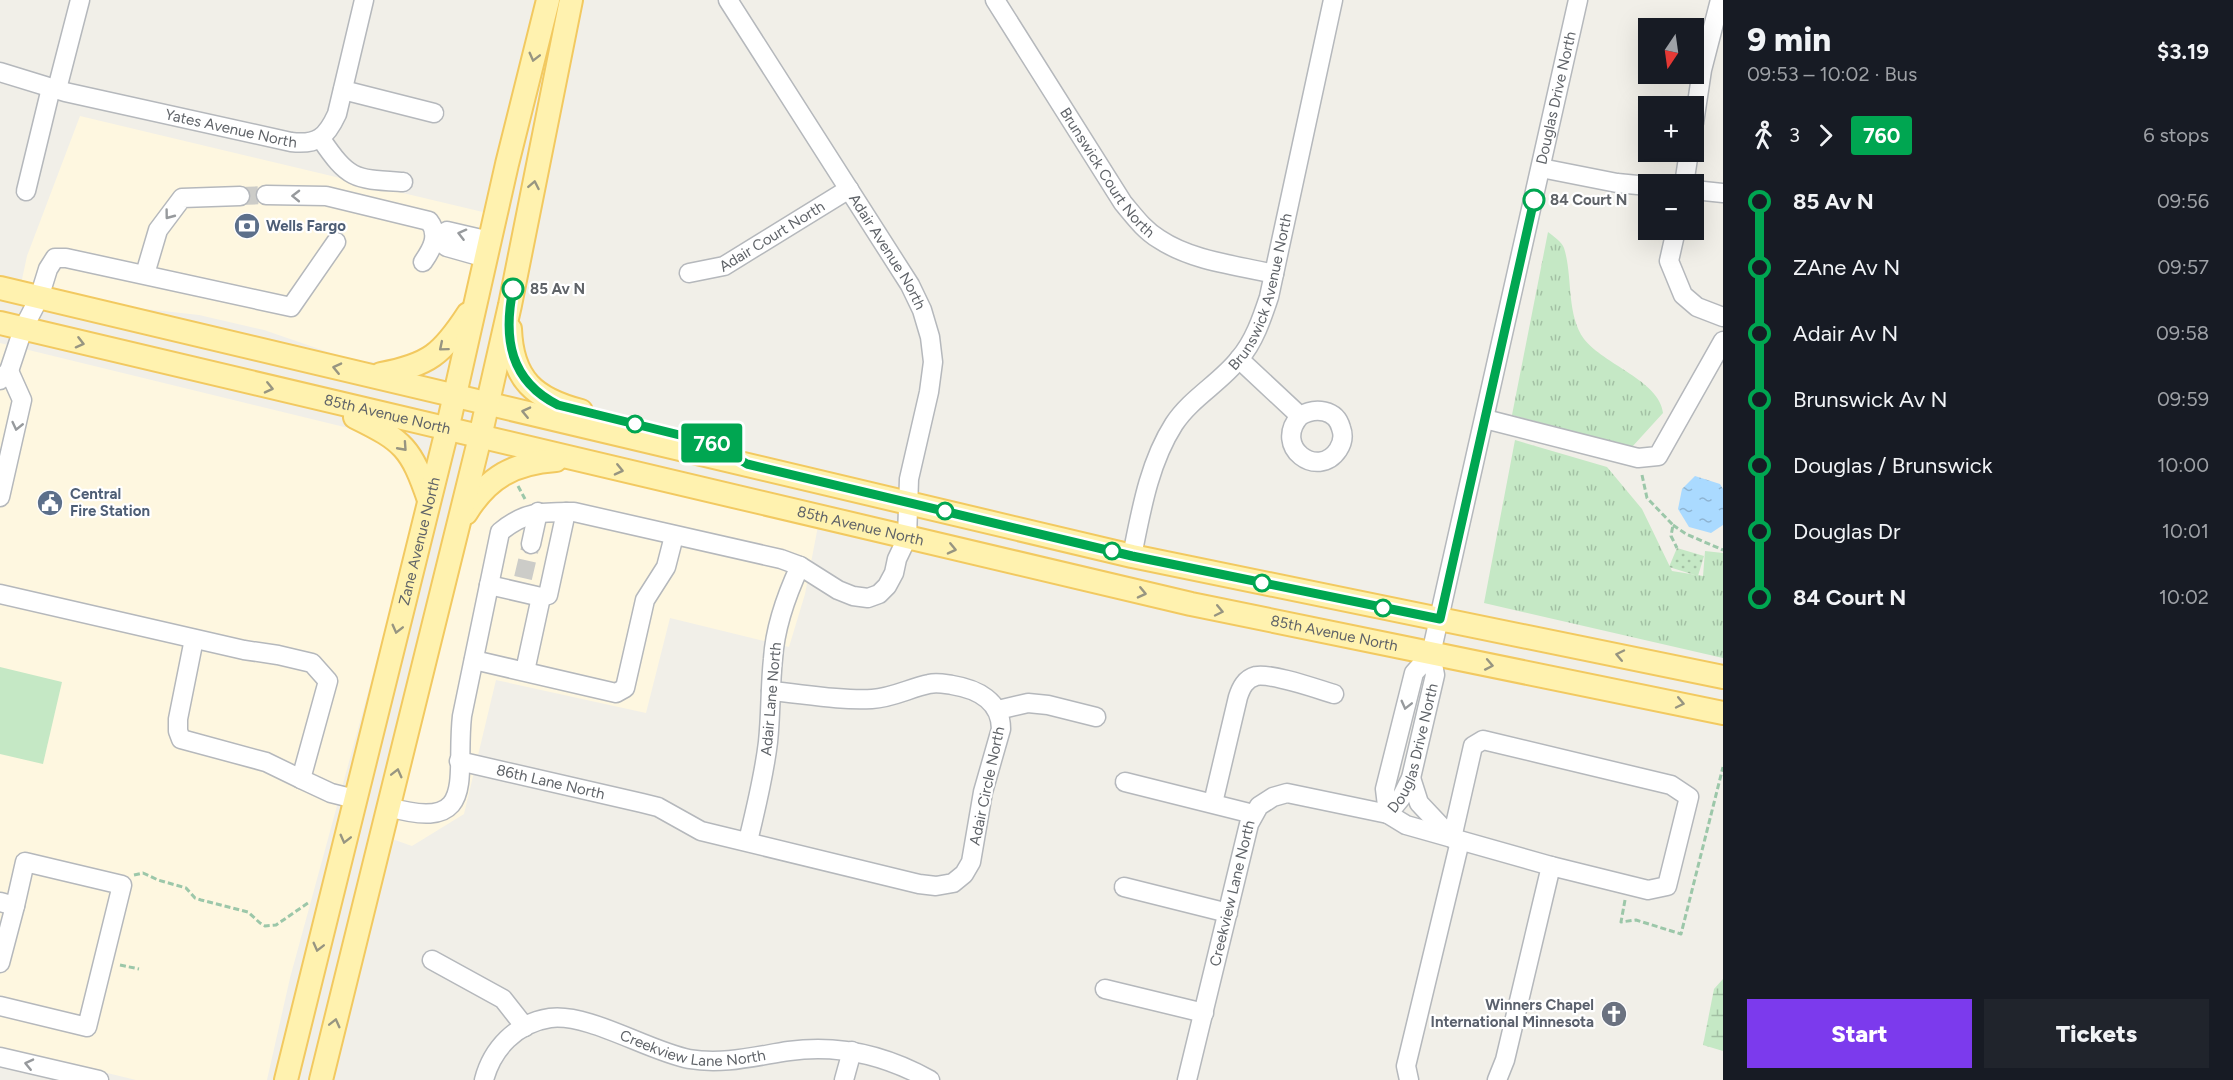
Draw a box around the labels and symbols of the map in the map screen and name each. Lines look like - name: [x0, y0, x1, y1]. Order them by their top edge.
- north arrow: [1638, 18, 1704, 84]
- street label: Douglas Drive North: [1532, 30, 1580, 166]
- one-way arrow: [528, 52, 541, 62]
- street label: Brunswick Court North: [1056, 104, 1158, 241]
- street label: Yates Avenue North: [163, 105, 298, 152]
- one-way arrow: [527, 180, 540, 190]
- one-way arrow: [291, 189, 300, 202]
- marker: 84 Court N: [1523, 189, 1545, 211]
- street label: Adair Avenue North: [845, 190, 929, 313]
- place label: 84 Court N: [1550, 191, 1627, 209]
- street label: Adair Court North: [716, 197, 828, 276]
- one-way arrow: [166, 208, 177, 219]
- bank icon: Wells Fargo: [232, 211, 262, 241]
- street label: Brunswick Avenue North: [1225, 212, 1296, 374]
- place label: Wells Fargo: [266, 217, 346, 235]
- one-way arrow: [457, 229, 467, 242]
- marker: 85 Av N: [502, 278, 524, 300]
- place label: 85 Av N: [530, 280, 585, 298]
- one-way arrow: [75, 335, 85, 348]
- one-way arrow: [439, 340, 450, 351]
- one-way arrow: [332, 362, 342, 375]
- one-way arrow: [264, 381, 274, 394]
- street label: 85th Avenue North: [322, 391, 452, 438]
- one-way arrow: [522, 407, 532, 420]
- unlabelled marker: [626, 415, 644, 433]
- one-way arrow: [11, 421, 24, 431]
- line badge: 760: [678, 424, 746, 462]
- one-way arrow: [395, 440, 406, 451]
- one-way arrow: [614, 463, 624, 476]
- street label: Zane Avenue North: [395, 475, 444, 607]
- place label: Central Fire Station: [70, 485, 150, 520]
- public building icon: Central Fire Station: [35, 488, 65, 518]
- street label: 85th Avenue North: [795, 502, 926, 550]
- unlabelled marker: [936, 502, 954, 520]
- one-way arrow: [946, 541, 956, 554]
- unlabelled marker: [1103, 542, 1121, 560]
- unlabelled marker: [1253, 574, 1271, 592]
- one-way arrow: [1136, 585, 1146, 598]
- unlabelled marker: [1374, 599, 1392, 617]
- one-way arrow: [1214, 603, 1224, 616]
- street label: 85th Avenue North: [1269, 612, 1400, 655]
- one-way arrow: [392, 624, 405, 634]
- street label: Adair Lane North: [757, 641, 785, 757]
- one-way arrow: [1616, 650, 1626, 663]
- one-way arrow: [1484, 658, 1494, 671]
- street label: Douglas Drive North: [1384, 682, 1442, 816]
- one-way arrow: [1675, 696, 1685, 709]
- one-way arrow: [1400, 700, 1413, 710]
- street label: Adair Circle North: [966, 725, 1008, 847]
- street label: 86th Lane North: [495, 761, 607, 803]
- one-way arrow: [390, 768, 403, 778]
- street label: Creekview Lane North: [1206, 819, 1259, 968]
- one-way arrow: [340, 833, 353, 843]
- one-way arrow: [313, 942, 326, 952]
- place label: Winners Chapel International Minnesota: [1431, 996, 1594, 1031]
- church icon: Winners Chapel International Minnesota: [1599, 999, 1629, 1029]
- one-way arrow: [328, 1018, 341, 1028]
- street label: Creekview Lane North: [617, 1026, 767, 1070]
- one-way arrow: [24, 1058, 34, 1071]

